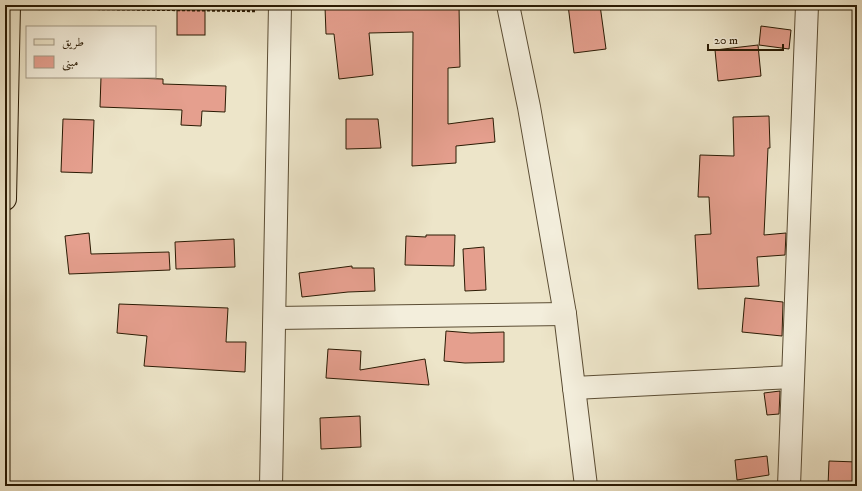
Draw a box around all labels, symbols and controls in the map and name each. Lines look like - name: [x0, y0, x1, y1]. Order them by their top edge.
- legend: [26, 26, 156, 78]
- scale bar: [708, 26, 783, 52]
- text: 20 m: [714, 33, 738, 48]
- text: طريق: [62, 35, 84, 50]
- text: مبنى: [62, 55, 78, 71]

